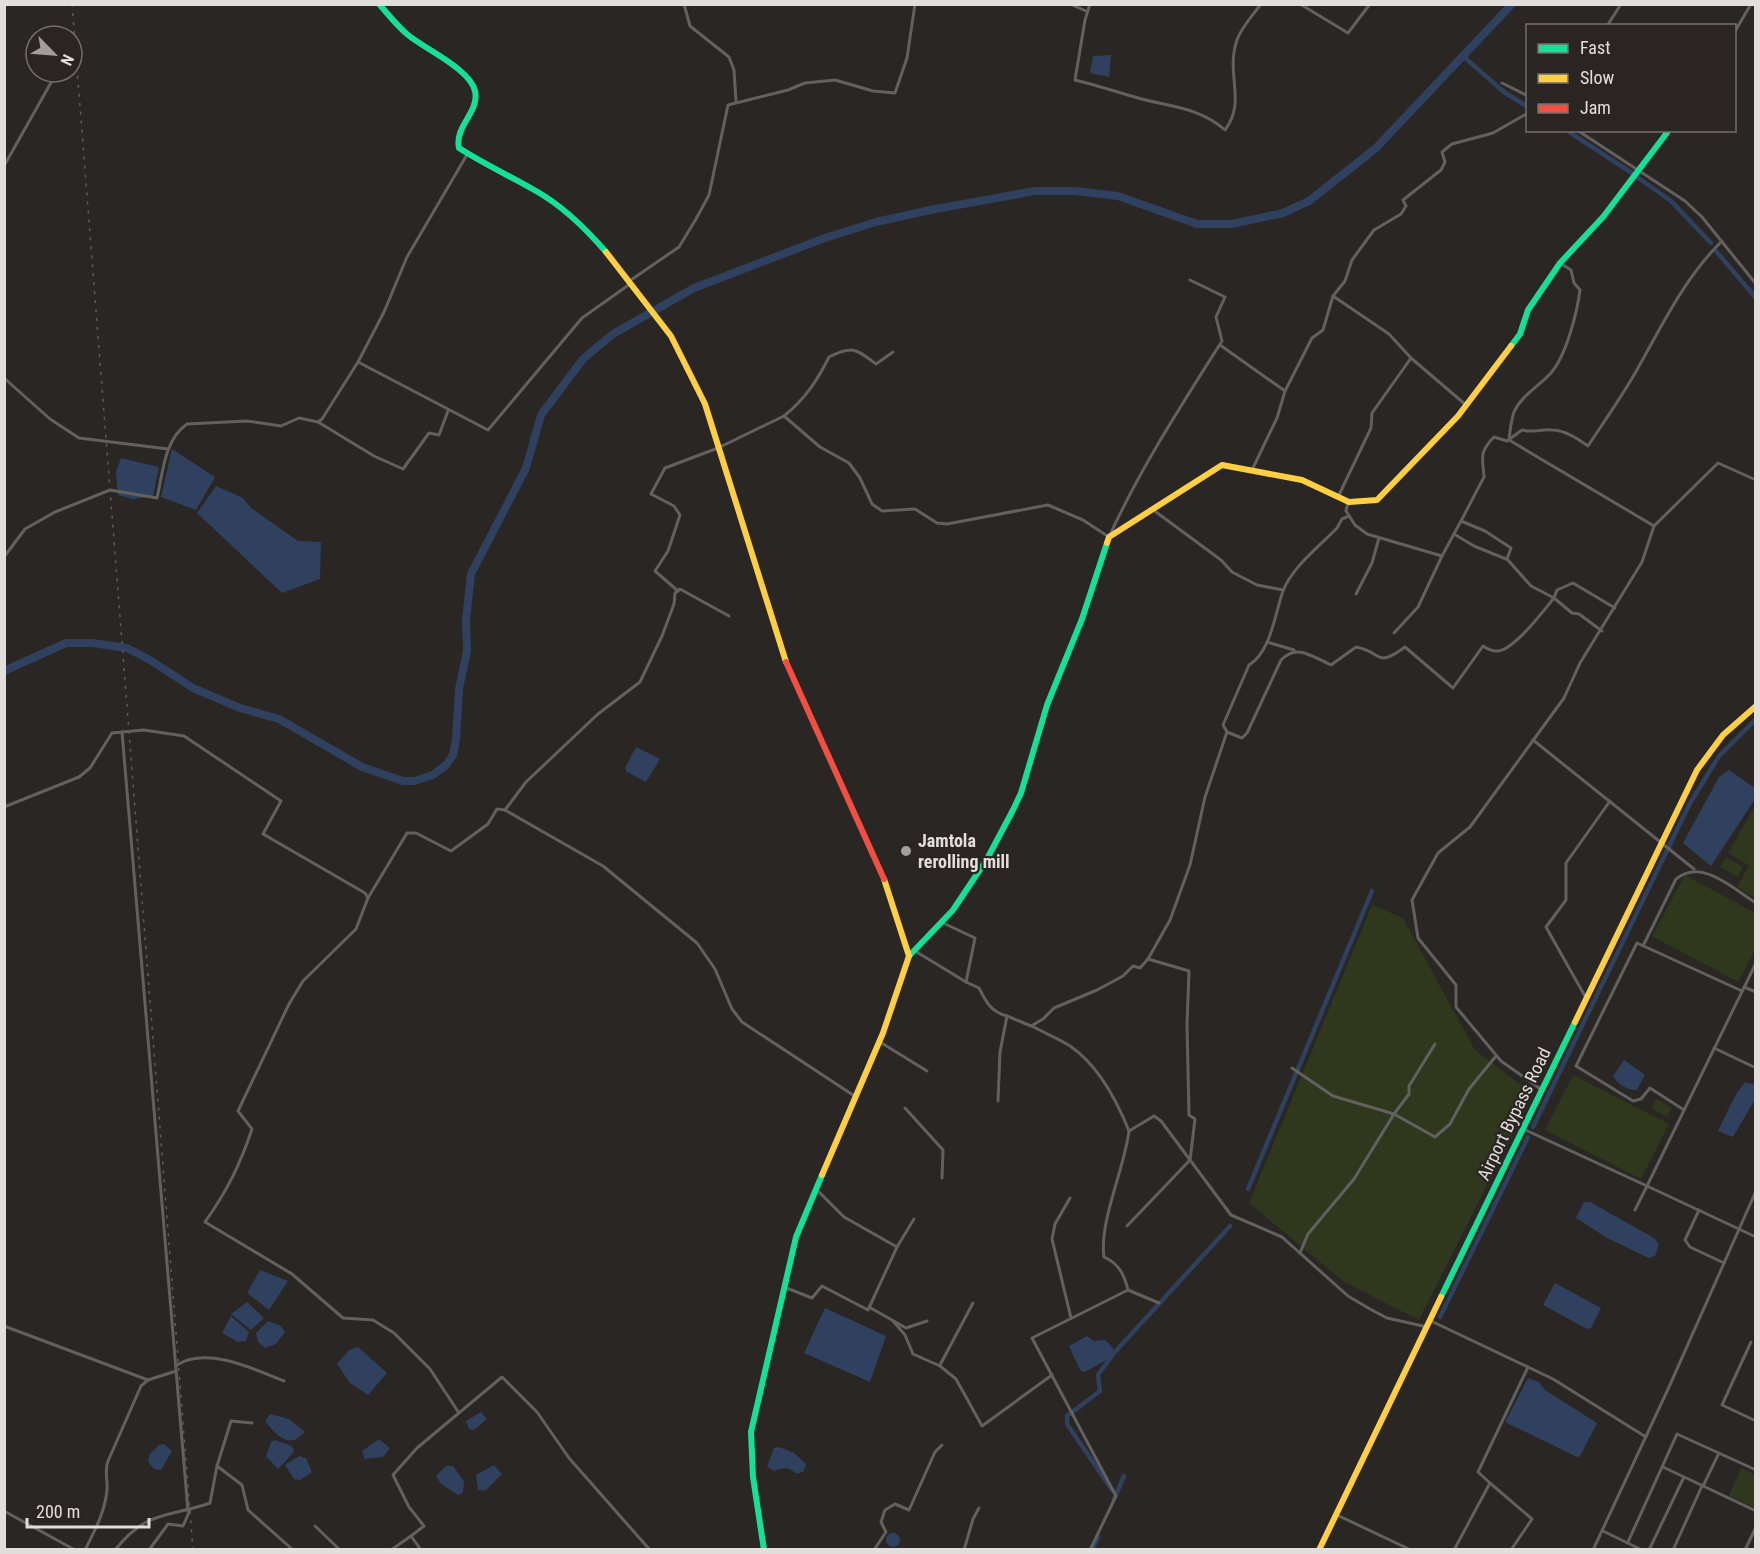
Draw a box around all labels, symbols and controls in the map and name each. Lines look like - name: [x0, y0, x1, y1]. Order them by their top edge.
- north arrow: [24, 24, 84, 84]
- legend: [1526, 24, 1736, 132]
- text: Fast: [1580, 37, 1611, 58]
- text: N: [56, 52, 78, 69]
- text: Slow: [1580, 67, 1615, 88]
- text: Jam: [1580, 97, 1611, 118]
- place label: Jamtola rerolling mill: [918, 830, 1010, 872]
- marker: Jamtola rerolling mill: [899, 844, 913, 858]
- street label: Airport Bypass Road: [1472, 1044, 1555, 1183]
- scale bar: [27, 1491, 148, 1529]
- text: 200 m: [36, 1501, 80, 1522]

